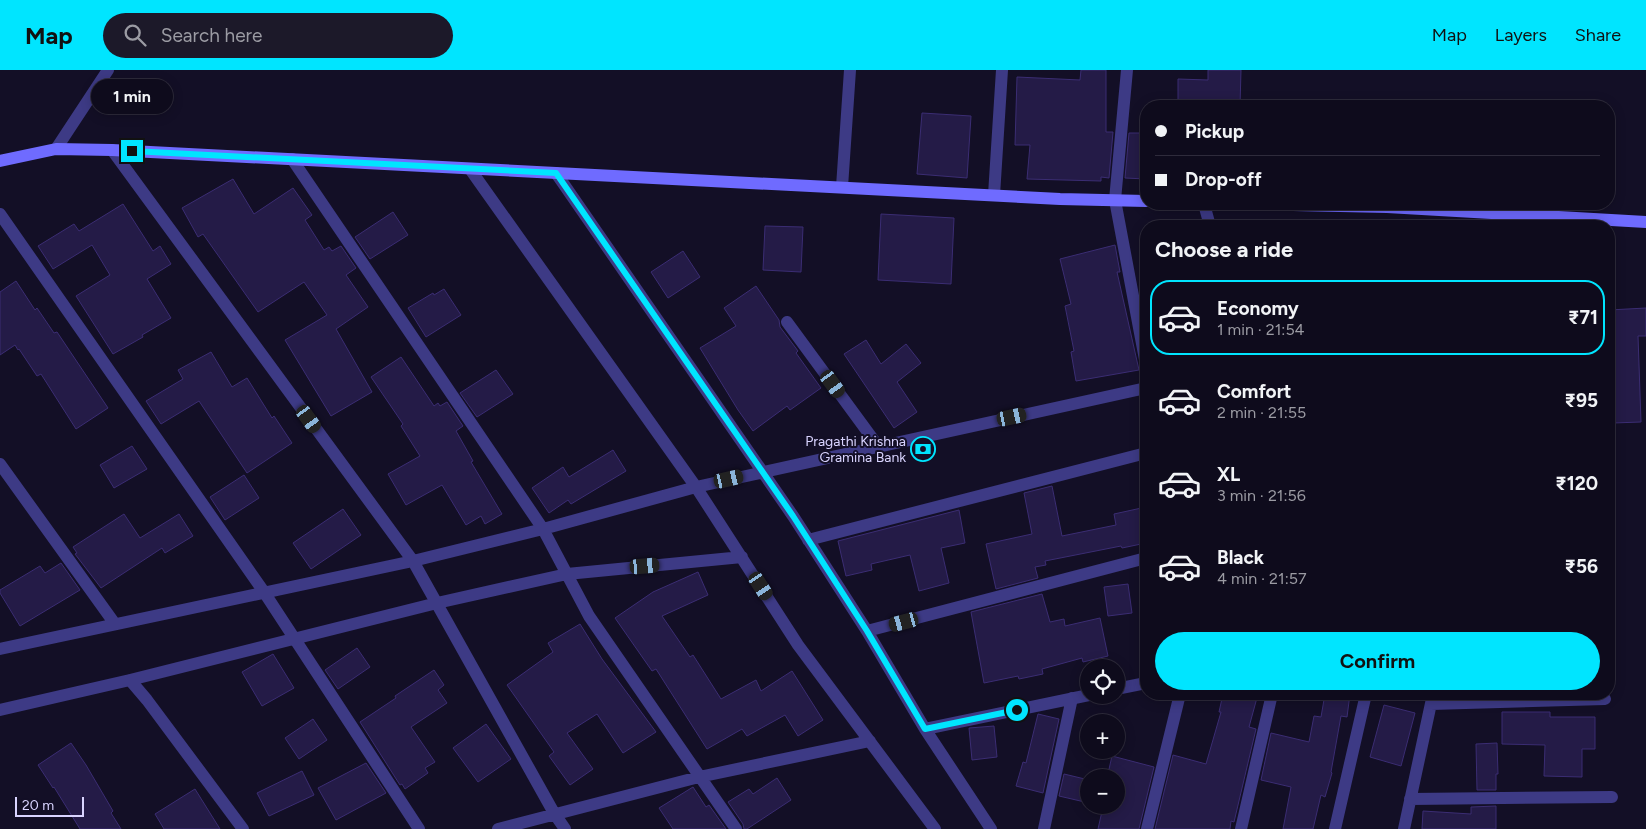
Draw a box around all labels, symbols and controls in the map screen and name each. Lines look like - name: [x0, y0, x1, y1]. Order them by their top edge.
- search box: [103, 13, 453, 58]
- text: Map: [25, 21, 73, 50]
- icon: search: [121, 21, 149, 49]
- text: Search here: [161, 24, 262, 47]
- text: Map: [1432, 24, 1467, 46]
- text: Layers: [1495, 24, 1547, 46]
- text: Share: [1575, 24, 1621, 46]
- callout: 1 min: [91, 78, 173, 114]
- text: 1 min: [113, 87, 151, 106]
- text: Pickup: [1185, 120, 1244, 143]
- route end: [121, 140, 143, 162]
- text: Drop-off: [1185, 168, 1262, 191]
- text: Choose a ride: [1155, 236, 1293, 263]
- icon: car: [1157, 295, 1202, 340]
- text: Economy: [1217, 297, 1299, 320]
- text: ₹71: [1568, 306, 1598, 329]
- text: 1 min · 21:54: [1217, 320, 1305, 339]
- car: [818, 367, 847, 401]
- icon: car: [1157, 378, 1202, 423]
- text: Comfort: [1217, 380, 1292, 403]
- text: ₹95: [1565, 389, 1598, 412]
- car: [294, 402, 323, 436]
- text: 2 min · 21:55: [1217, 403, 1306, 422]
- car: [995, 407, 1028, 427]
- place label: Pragathi Krishna Gramina Bank: [805, 433, 906, 466]
- bank icon: Pragathi Krishna Gramina Bank: [910, 436, 936, 462]
- icon: car: [1157, 461, 1202, 506]
- text: XL: [1217, 463, 1240, 486]
- car: [712, 468, 745, 490]
- text: ₹120: [1555, 472, 1598, 495]
- text: 3 min · 21:56: [1217, 486, 1306, 505]
- icon: car: [1157, 544, 1202, 589]
- text: Black: [1217, 546, 1264, 569]
- text: ₹56: [1565, 555, 1598, 578]
- car: [629, 557, 660, 575]
- car: [746, 569, 775, 603]
- text: 4 min · 21:57: [1217, 569, 1307, 588]
- car: [887, 611, 920, 633]
- button: Confirm: [1155, 632, 1600, 690]
- map controls: [1080, 659, 1125, 814]
- button: locate: [1080, 659, 1125, 704]
- route start: [1006, 699, 1028, 721]
- button: +: [1080, 714, 1125, 759]
- button: −: [1080, 769, 1125, 814]
- scale bar: [15, 794, 84, 817]
- text: 20 m: [22, 797, 54, 814]

